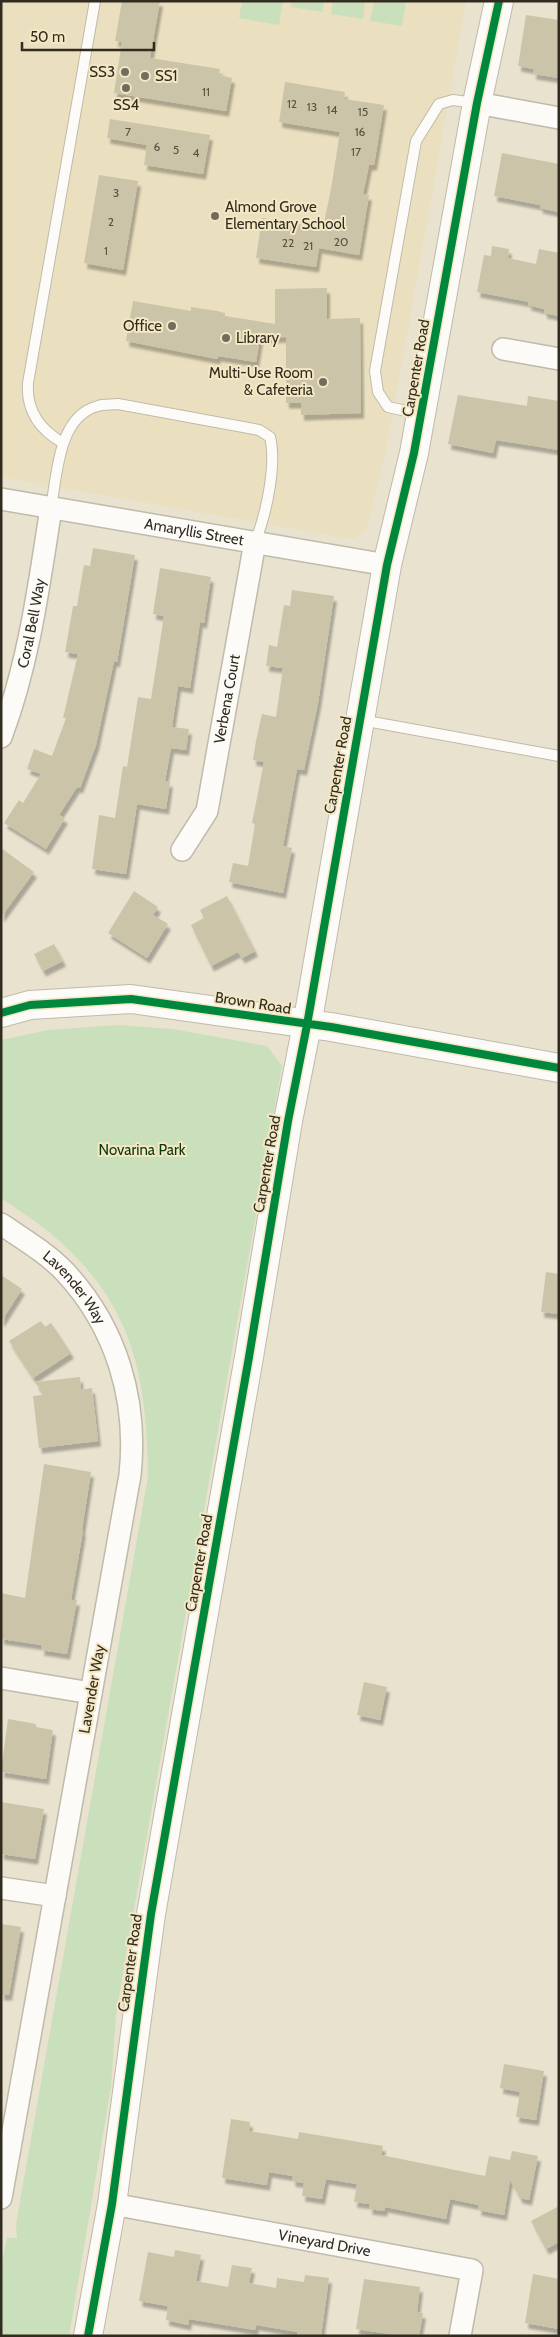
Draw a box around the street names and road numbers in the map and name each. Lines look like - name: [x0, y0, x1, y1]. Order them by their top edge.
- street label: Carpenter Road: [399, 318, 433, 418]
- street label: Amaryllis Street: [143, 515, 245, 549]
- street label: Coral Bell Way: [14, 576, 49, 670]
- street label: Verbena Court: [210, 653, 244, 745]
- street label: Carpenter Road: [321, 715, 355, 815]
- street label: Brown Road: [214, 988, 292, 1018]
- street label: Carpenter Road: [250, 1114, 284, 1214]
- street label: Lavender Way: [39, 1247, 110, 1328]
- street label: Carpenter Road: [182, 1513, 216, 1613]
- street label: Lavender Way: [75, 1643, 109, 1735]
- street label: Carpenter Road: [114, 1913, 146, 2013]
- street label: Vineyard Drive: [277, 2226, 372, 2260]

